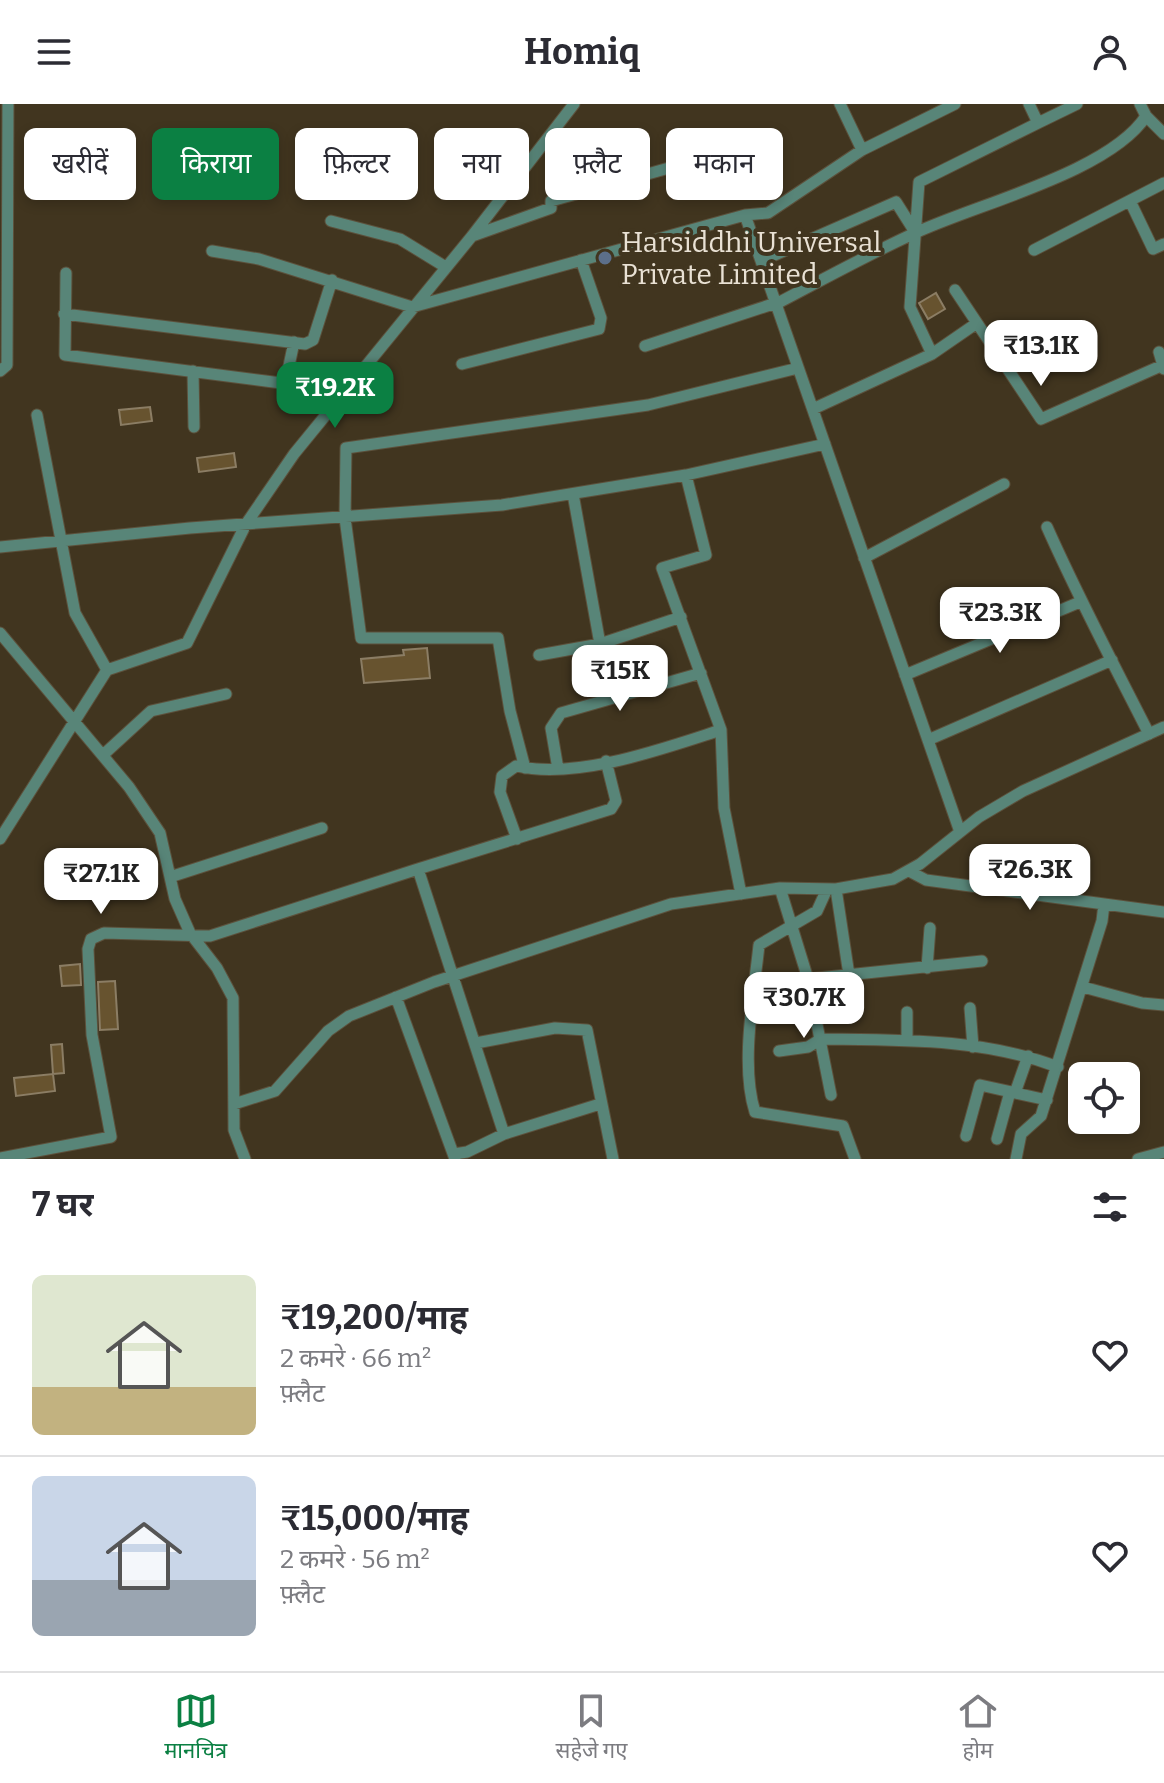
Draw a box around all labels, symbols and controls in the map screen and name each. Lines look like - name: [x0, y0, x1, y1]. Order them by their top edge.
- icon: menu: [32, 30, 76, 74]
- text: Homiq: [524, 30, 640, 74]
- icon: person: [1088, 30, 1132, 74]
- chip: खरीदें: [24, 128, 136, 200]
- chip: किराया: [152, 128, 279, 200]
- chip: फ़िल्टर: [295, 128, 418, 200]
- chip: नया: [434, 128, 529, 200]
- chip: फ़्लैट: [545, 128, 650, 200]
- chip: मकान: [666, 128, 783, 200]
- place label: Harsiddhi Universal Private Limited: [621, 226, 881, 291]
- marker: Harsiddhi Universal Private Limited: [596, 249, 614, 267]
- pin: ₹13.1K: [976, 320, 1106, 388]
- text: ₹13.1K: [1003, 330, 1080, 361]
- pin: ₹19.2K: [270, 362, 400, 430]
- text: ₹19.2K: [295, 372, 375, 403]
- pin: ₹23.3K: [935, 587, 1065, 655]
- text: ₹23.3K: [958, 597, 1042, 628]
- pin: ₹15K: [573, 645, 667, 713]
- text: ₹15K: [590, 655, 650, 686]
- pin: ₹26.3K: [965, 844, 1095, 912]
- pin: ₹27.1K: [36, 848, 166, 916]
- text: ₹26.3K: [987, 854, 1073, 885]
- text: ₹27.1K: [62, 858, 140, 889]
- pin: ₹30.7K: [739, 972, 869, 1040]
- text: ₹30.7K: [762, 982, 846, 1013]
- map controls: [1068, 1062, 1140, 1134]
- button: locate: [1068, 1062, 1140, 1134]
- text: 7 घर: [32, 1184, 93, 1225]
- icon: filters: [1088, 1185, 1132, 1229]
- text: ₹19,200/माह: [280, 1297, 468, 1338]
- icon: home: [96, 1307, 192, 1403]
- icon: heart: [1088, 1333, 1132, 1377]
- text: 2 कमरे · 66 m²: [280, 1343, 431, 1374]
- text: फ़्लैट: [280, 1378, 325, 1409]
- text: ₹15,000/माह: [280, 1498, 469, 1539]
- icon: home: [96, 1508, 192, 1604]
- icon: heart: [1088, 1534, 1132, 1578]
- text: 2 कमरे · 56 m²: [280, 1544, 430, 1575]
- text: फ़्लैट: [280, 1579, 325, 1610]
- tab: मानचित्र: [164, 1689, 227, 1767]
- tab: सहेजे गए: [556, 1689, 627, 1767]
- tab: होम: [956, 1689, 1000, 1767]

